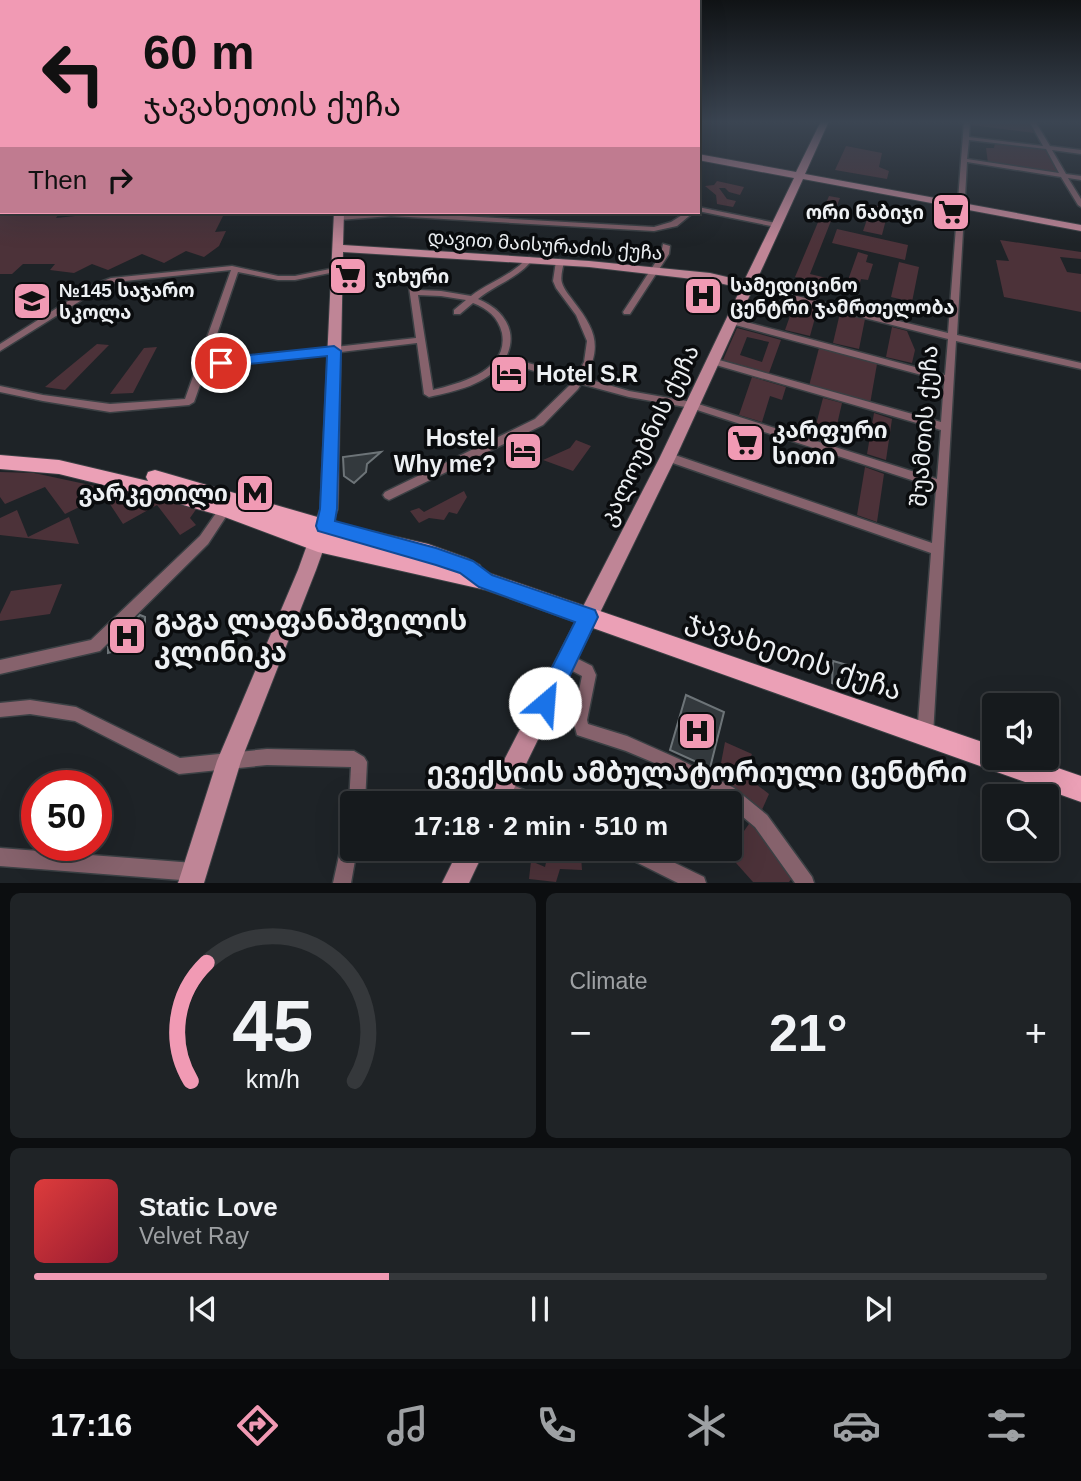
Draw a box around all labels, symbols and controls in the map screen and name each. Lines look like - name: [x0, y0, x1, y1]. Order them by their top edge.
- text: 60 m: [143, 25, 255, 79]
- icon: left: [28, 28, 119, 119]
- text: ჯავახეთის ქუჩა: [143, 87, 401, 123]
- icon: right: [101, 161, 139, 199]
- text: Then: [28, 165, 87, 195]
- supermarket icon: ორი ნაბიჯი: [930, 191, 972, 233]
- place label: ორი ნაბიჯი: [806, 202, 924, 224]
- street label: დავით მაისურაძის ქუჩა: [427, 226, 663, 266]
- supermarket icon: ჯიხური: [327, 255, 369, 297]
- place label: ჯიხური: [375, 266, 449, 288]
- hospital icon: სამედიცინო ცენტრი ჯამრთელობა: [682, 275, 724, 317]
- place label: სამედიცინო ცენტრი ჯამრთელობა: [730, 275, 955, 319]
- school or university icon: №145 საჯარო სკოლა: [11, 280, 53, 322]
- place label: №145 საჯარო სკოლა: [59, 280, 195, 324]
- pin: [191, 333, 251, 393]
- street label: კალოუბნის ქუჩა: [594, 340, 705, 530]
- icon: arrive: [202, 344, 240, 382]
- street label: შუამთის ქუჩა: [905, 344, 944, 508]
- hotel icon: Hotel S.R: [488, 353, 530, 395]
- place label: Hotel S.R: [536, 361, 639, 387]
- place label: კარფური სითი: [772, 417, 888, 469]
- supermarket icon: კარფური სითი: [724, 422, 766, 464]
- place label: Hostel Why me?: [394, 425, 496, 477]
- hotel icon: Hostel Why me?: [502, 430, 544, 472]
- metro station icon: ვარკეთილი: [234, 472, 276, 514]
- place label: ვარკეთილი: [78, 480, 228, 507]
- street label: ჯავახეთის ქუჩა: [682, 604, 906, 707]
- place label: გაგა ლაფანაშვილის კლინიკა: [154, 605, 467, 670]
- hospital icon: გაგა ლაფანაშვილის კლინიკა: [106, 615, 148, 657]
- position arrow: [508, 666, 582, 740]
- map controls: [982, 693, 1059, 861]
- button: sound: [982, 693, 1059, 770]
- hospital icon: ევექსიის ამბულატორიული ცენტრი: [676, 710, 718, 752]
- place label: ევექსიის ამბულატორიული ცენტრი: [427, 757, 967, 790]
- speed limit sign: 50: [21, 770, 112, 861]
- button: search: [982, 784, 1059, 861]
- text: 17:18 · 2 min · 510 m: [414, 811, 668, 841]
- text: Climate: [570, 968, 647, 994]
- text: 45: [232, 986, 313, 1067]
- text: 21°: [769, 1004, 848, 1062]
- text: −: [570, 1012, 592, 1054]
- text: +: [1025, 1012, 1047, 1054]
- text: km/h: [246, 1065, 300, 1093]
- text: Static Love: [139, 1192, 278, 1222]
- text: Velvet Ray: [139, 1223, 249, 1249]
- icon: previous: [184, 1290, 222, 1328]
- icon: pause: [521, 1290, 559, 1328]
- icon: next: [859, 1290, 897, 1328]
- icon: directions: [233, 1401, 282, 1450]
- icon: music: [383, 1401, 432, 1450]
- icon: phone: [532, 1401, 581, 1450]
- icon: climate: [682, 1401, 731, 1450]
- icon: car: [832, 1401, 881, 1450]
- icon: filters: [982, 1401, 1031, 1450]
- text: 17:16: [50, 1407, 132, 1443]

